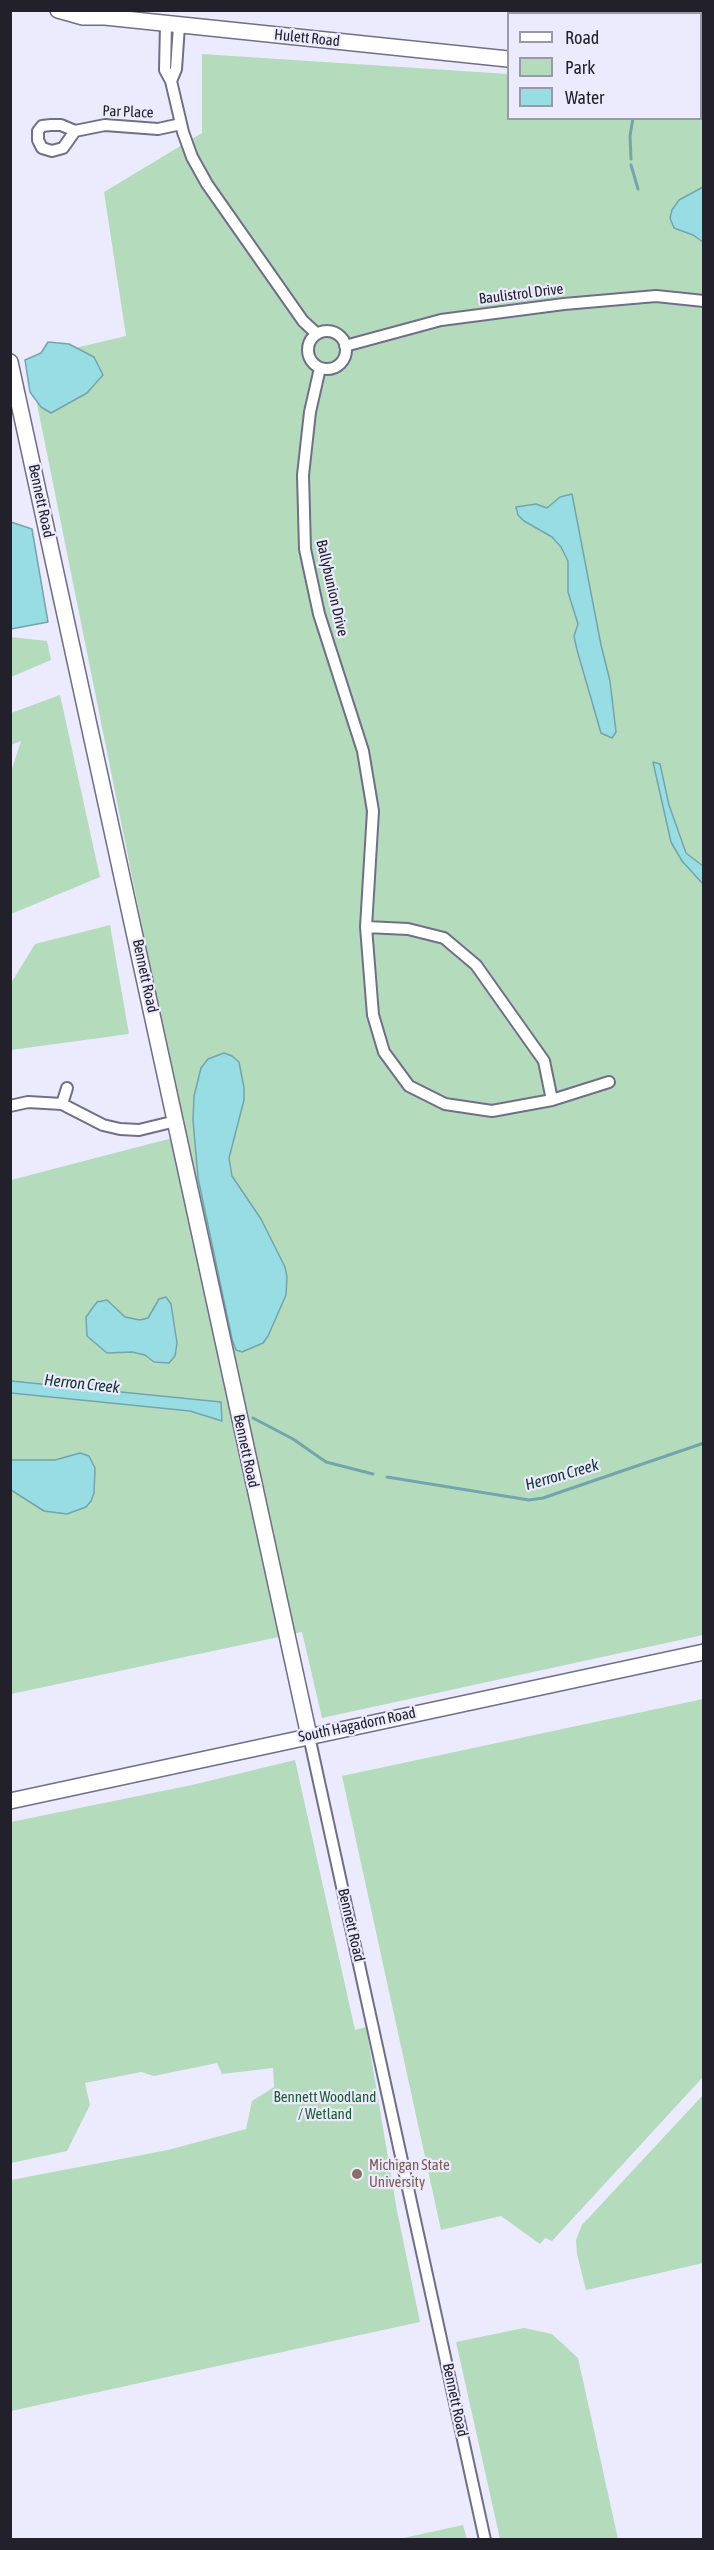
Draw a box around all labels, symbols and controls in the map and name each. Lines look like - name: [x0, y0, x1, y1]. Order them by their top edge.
- legend: [507, 12, 702, 120]
- street label: Hulett Road: [273, 26, 341, 50]
- text: Road: [565, 27, 599, 48]
- text: Park: [565, 57, 595, 78]
- text: Water: [565, 87, 604, 108]
- street label: Par Place: [102, 102, 154, 122]
- street label: Baulistrol Drive: [478, 280, 564, 308]
- street label: Bennett Road: [24, 463, 58, 539]
- street label: Ballybunion Drive: [312, 538, 352, 638]
- street label: Bennett Road: [128, 938, 162, 1014]
- water label: Herron Creek: [43, 1370, 121, 1398]
- street label: Bennett Road: [229, 1413, 263, 1489]
- water label: Herron Creek: [523, 1455, 601, 1495]
- street label: South Hagadorn Road: [297, 1704, 417, 1746]
- street label: Bennett Road: [334, 1887, 368, 1963]
- park label: Bennett Woodland / Wetland: [274, 2088, 376, 2123]
- place label: Michigan State University: [369, 2156, 450, 2191]
- marker: Michigan State University: [350, 2167, 364, 2181]
- street label: Bennett Road: [438, 2362, 472, 2438]

